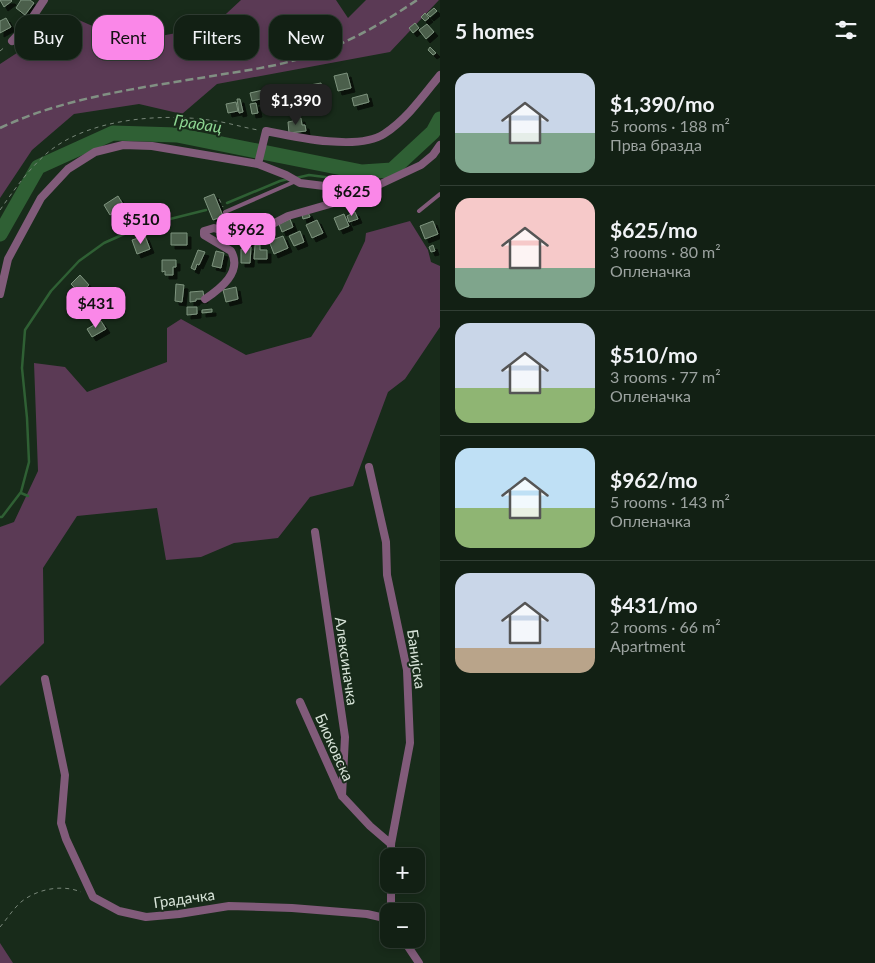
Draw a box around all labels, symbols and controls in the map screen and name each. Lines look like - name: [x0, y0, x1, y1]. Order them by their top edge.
- chip: Buy: [15, 15, 82, 60]
- chip: Rent: [92, 15, 164, 60]
- chip: Filters: [174, 15, 259, 60]
- chip: New: [269, 15, 342, 60]
- icon: filters: [832, 16, 860, 44]
- text: 5 homes: [455, 18, 534, 43]
- pin: $1,390: [255, 84, 337, 126]
- text: $1,390: [271, 90, 321, 109]
- text: $1,390/mo: [610, 91, 715, 116]
- icon: home: [495, 93, 555, 153]
- water label: Градац: [172, 110, 224, 136]
- text: 5 rooms · 188 m²: [610, 116, 730, 135]
- text: Прва бразда: [610, 135, 702, 154]
- pin: $625: [322, 174, 382, 217]
- text: $625: [333, 181, 371, 200]
- pin: $510: [111, 202, 171, 245]
- text: $510: [122, 209, 160, 228]
- pin: $962: [216, 212, 276, 255]
- text: $625/mo: [610, 217, 698, 242]
- icon: home: [495, 218, 555, 278]
- text: $962: [227, 219, 265, 238]
- text: 3 rooms · 80 m²: [610, 242, 721, 261]
- text: Опленачка: [610, 261, 691, 280]
- pin: $431: [66, 286, 126, 329]
- text: $431: [77, 293, 115, 312]
- text: $510/mo: [610, 342, 698, 367]
- icon: home: [495, 343, 555, 403]
- text: 3 rooms · 77 m²: [610, 367, 721, 386]
- text: Опленачка: [610, 386, 691, 405]
- text: $962/mo: [610, 467, 698, 492]
- icon: home: [495, 468, 555, 528]
- text: 5 rooms · 143 m²: [610, 492, 730, 511]
- text: Опленачка: [610, 511, 691, 530]
- text: $431/mo: [610, 592, 698, 617]
- icon: home: [495, 593, 555, 653]
- street label: Алексиначка: [332, 616, 362, 706]
- text: 2 rooms · 66 m²: [610, 617, 721, 636]
- street label: Банијска: [404, 628, 430, 690]
- text: Apartment: [610, 636, 685, 655]
- street label: Биоковска: [312, 710, 358, 784]
- map controls: [380, 848, 425, 948]
- button: +: [380, 848, 425, 893]
- street label: Градачка: [152, 885, 216, 911]
- button: −: [380, 903, 425, 948]

